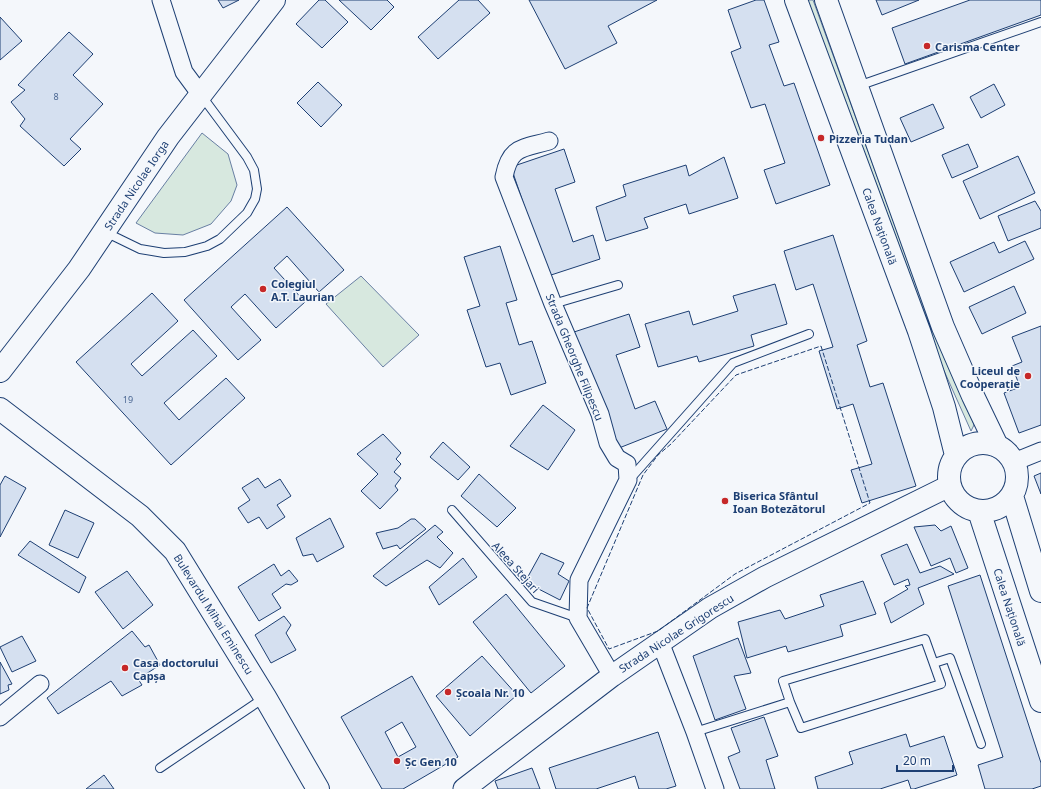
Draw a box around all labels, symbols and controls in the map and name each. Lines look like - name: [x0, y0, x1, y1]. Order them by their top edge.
- place label: Carisma Center: [935, 39, 1020, 54]
- marker: Carisma Center: [922, 41, 932, 51]
- house number: 8: [53, 90, 59, 103]
- place label: Pizzeria Tudan: [829, 131, 908, 146]
- marker: Pizzeria Tudan: [816, 133, 826, 143]
- street label: Strada Nicolae Iorga: [100, 137, 172, 233]
- street label: Calea Națională: [859, 185, 901, 267]
- place label: Colegiul A.T. Laurian: [271, 276, 334, 304]
- marker: Colegiul A.T. Laurian: [258, 284, 268, 294]
- street label: Strada Gheorghe Filipescu: [543, 291, 607, 423]
- place label: Liceul de Cooperație: [960, 363, 1020, 391]
- marker: Liceul de Cooperație: [1023, 371, 1033, 381]
- house number: 19: [123, 393, 133, 406]
- place label: Biserica Sfântul Ioan Botezătorul: [733, 488, 825, 516]
- marker: Biserica Sfântul Ioan Botezătorul: [720, 496, 730, 506]
- street label: Aleea Stejari: [489, 538, 543, 596]
- street label: Bulevardul Mihai Eminescu: [171, 551, 257, 677]
- street label: Calea Națională: [990, 566, 1030, 648]
- street label: Strada Nicolae Grigorescu: [616, 590, 736, 676]
- place label: Casa doctorului Capșa: [133, 655, 219, 683]
- marker: Casa doctorului Capșa: [120, 663, 130, 673]
- place label: Școala Nr. 10: [456, 685, 525, 700]
- marker: Școala Nr. 10: [443, 687, 453, 697]
- scale bar: [897, 747, 953, 773]
- text: 20 m: [903, 752, 931, 769]
- place label: Șc Gen 10: [405, 754, 457, 769]
- marker: Șc Gen 10: [392, 756, 402, 766]

